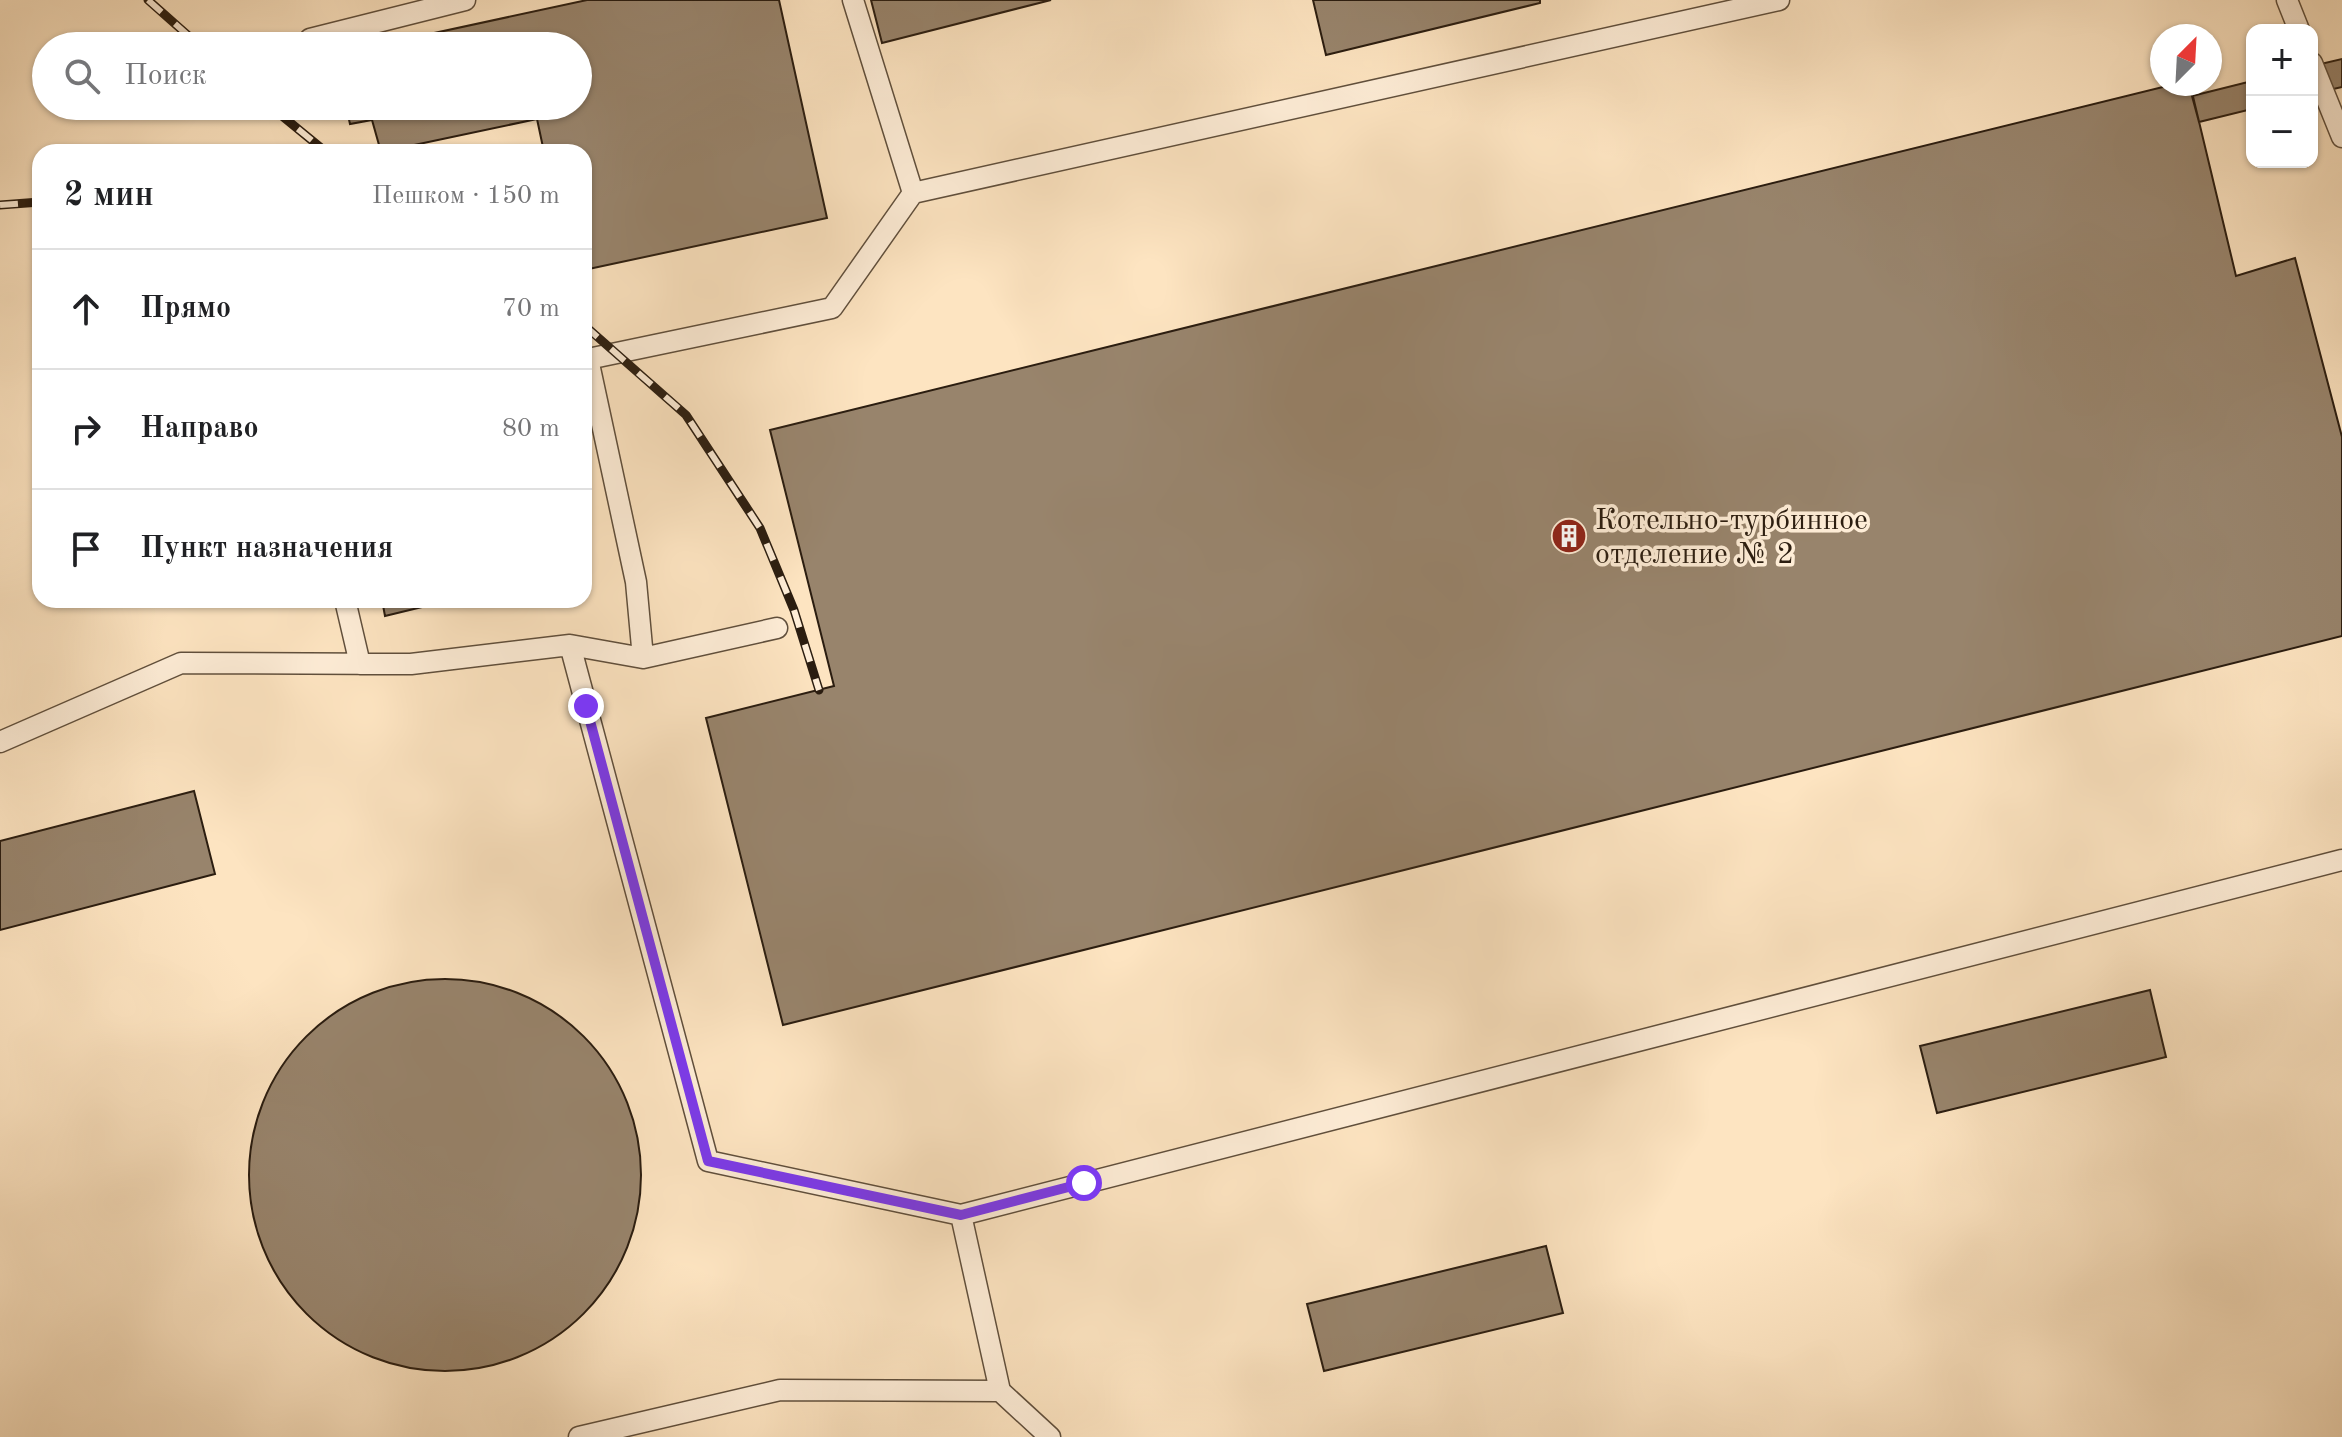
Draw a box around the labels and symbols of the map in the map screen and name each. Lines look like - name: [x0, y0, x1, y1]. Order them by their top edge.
- north arrow: [2150, 24, 2222, 96]
- place label: Котельно-турбинное отделение № 2: [1595, 506, 1868, 570]
- building icon: Котельно-турбинное отделение № 2: [1550, 517, 1588, 555]
- route end: [568, 688, 604, 724]
- route start: [1066, 1165, 1102, 1201]

